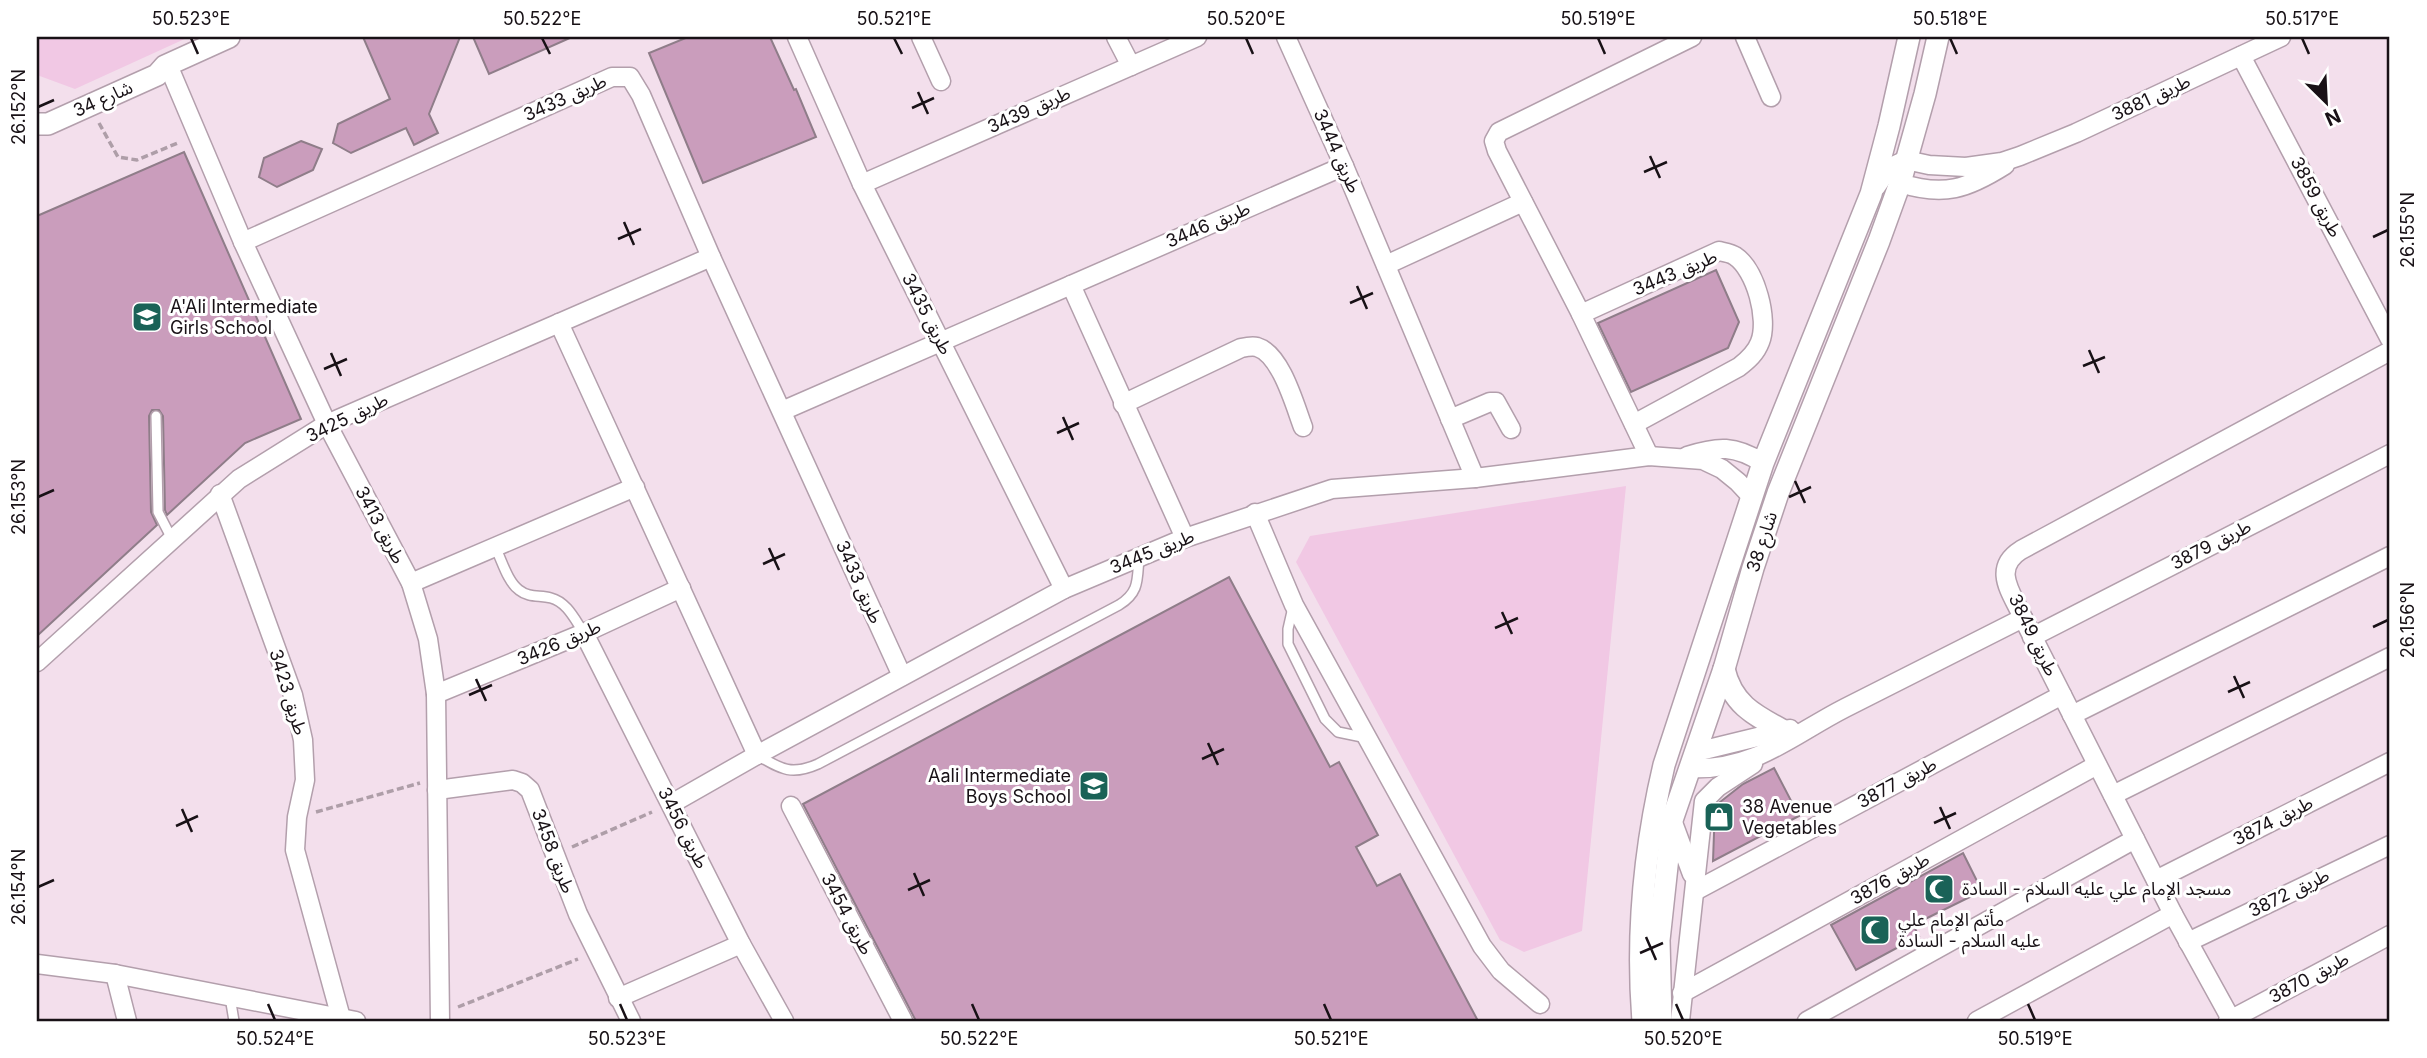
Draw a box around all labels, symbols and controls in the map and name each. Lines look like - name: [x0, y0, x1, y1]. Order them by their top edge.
- text: 50.523°E: [152, 8, 230, 29]
- text: 50.522°E: [503, 8, 581, 29]
- text: 50.521°E: [856, 8, 932, 29]
- text: 50.520°E: [1206, 8, 1286, 29]
- text: 50.519°E: [1560, 8, 1636, 29]
- text: 50.518°E: [1913, 8, 1987, 29]
- text: 50.517°E: [2265, 8, 2339, 29]
- north arrow: [2290, 66, 2360, 136]
- text: 26.152°N: [8, 69, 29, 145]
- street label: طريق 3433: [520, 70, 610, 126]
- street label: طريق 3881: [2108, 70, 2194, 126]
- street label: شارع 34: [70, 76, 137, 125]
- street label: طريق 3439: [984, 82, 1074, 138]
- text: N: [2321, 104, 2344, 131]
- street label: طريق 3444: [1309, 106, 1365, 196]
- street label: طريق 3859: [2286, 153, 2346, 241]
- text: 26.155°N: [2397, 192, 2418, 268]
- street label: طريق 3446: [1163, 197, 1253, 253]
- street label: طريق 3443: [1630, 245, 1720, 301]
- street label: طريق 3435: [897, 270, 957, 358]
- place label: A'Ali Intermediate Girls School: [170, 296, 318, 338]
- school or university icon: A'Ali Intermediate Girls School: [130, 300, 164, 334]
- street label: طريق 3425: [302, 389, 392, 447]
- text: 26.153°N: [8, 459, 29, 535]
- street label: طريق 3413: [350, 482, 410, 568]
- street label: شارع 38: [1742, 509, 1785, 576]
- street label: طريق 3879: [2167, 515, 2255, 575]
- street label: طريق 3445: [1107, 525, 1197, 579]
- street label: طريق 3433: [831, 537, 887, 627]
- text: 26.156°N: [2397, 582, 2418, 658]
- street label: طريق 3849: [2004, 590, 2062, 680]
- street label: طريق 3426: [514, 616, 604, 670]
- street label: طريق 3423: [265, 646, 311, 738]
- street label: طريق 3877: [1854, 753, 1940, 813]
- place label: Aali Intermediate Boys School: [928, 765, 1071, 807]
- school or university icon: Aali Intermediate Boys School: [1077, 769, 1111, 803]
- street label: طريق 3456: [653, 784, 713, 872]
- street label: طريق 3874: [2229, 791, 2317, 851]
- place label: 38 Avenue Vegetables: [1742, 796, 1837, 838]
- shop icon: 38 Avenue Vegetables: [1702, 800, 1736, 834]
- street label: طريق 3458: [527, 806, 579, 896]
- street label: طريق 3876: [1847, 848, 1933, 910]
- text: 26.154°N: [8, 849, 29, 925]
- street label: طريق 3872: [2245, 864, 2333, 922]
- street label: طريق 3454: [816, 870, 878, 958]
- mosque icon: مسجد الإمام علي عليه السلام - السادة: [1922, 872, 1956, 906]
- place label: مسجد الإمام علي عليه السلام - السادة: [1962, 878, 2231, 903]
- place label: مأتم الإمام علي عليه السلام - السادة: [1898, 909, 2041, 955]
- mosque icon: مأتم الإمام علي عليه السلام - السادة: [1858, 913, 1892, 947]
- street label: طريق 3870: [2265, 948, 2353, 1008]
- text: 50.524°E: [236, 1028, 314, 1049]
- text: 50.523°E: [588, 1028, 666, 1049]
- text: 50.522°E: [940, 1028, 1018, 1049]
- text: 50.521°E: [1293, 1028, 1369, 1049]
- text: 50.520°E: [1643, 1028, 1723, 1049]
- text: 50.519°E: [1997, 1028, 2073, 1049]

